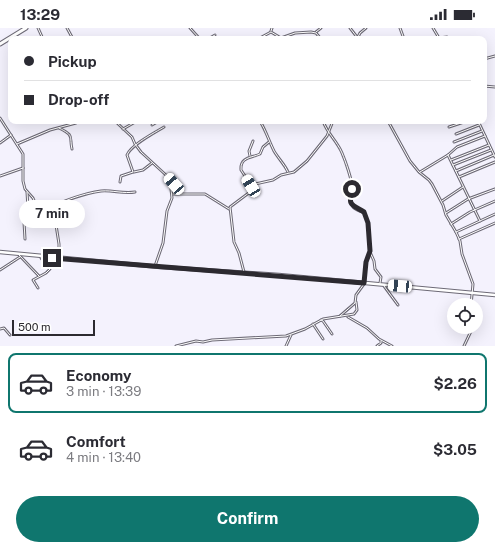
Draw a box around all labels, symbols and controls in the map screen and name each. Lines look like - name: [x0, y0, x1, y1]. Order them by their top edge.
- text: 13:29: [20, 6, 60, 23]
- text: Pickup: [48, 53, 97, 70]
- text: Drop-off: [48, 91, 109, 108]
- car: [162, 171, 186, 197]
- car: [240, 173, 262, 199]
- route start: [343, 180, 361, 198]
- callout: 7 min: [19, 200, 85, 228]
- text: 7 min: [35, 206, 69, 221]
- route end: [43, 249, 61, 267]
- car: [388, 279, 412, 293]
- map controls: [447, 298, 483, 334]
- button: locate: [447, 298, 483, 334]
- scale bar: [12, 318, 95, 337]
- text: 500 m: [18, 321, 51, 333]
- icon: car: [18, 365, 54, 401]
- text: Economy: [66, 367, 131, 384]
- text: $2.26: [433, 375, 477, 392]
- text: 3 min · 13:39: [66, 384, 141, 399]
- icon: car: [18, 431, 54, 467]
- text: Comfort: [66, 433, 126, 450]
- text: $3.05: [433, 441, 477, 458]
- text: 4 min · 13:40: [66, 450, 141, 465]
- button: Confirm: [16, 496, 479, 542]

